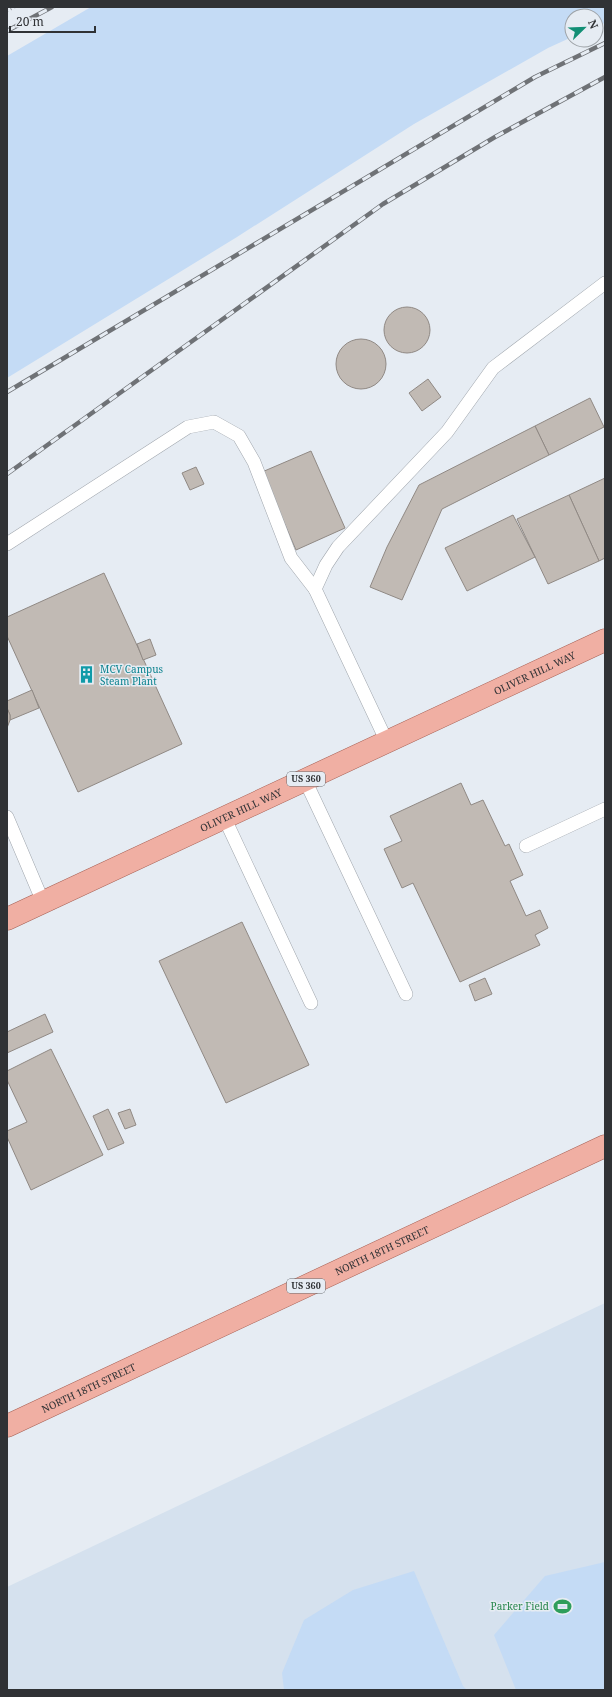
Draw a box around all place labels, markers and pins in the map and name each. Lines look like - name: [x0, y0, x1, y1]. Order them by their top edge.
- place label: MCV Campus Steam Plant: [100, 662, 164, 688]
- building icon: MCV Campus Steam Plant: [77, 665, 97, 685]
- sports icon: Parker Field: [552, 1596, 572, 1616]
- place label: Parker Field: [491, 1599, 549, 1613]

